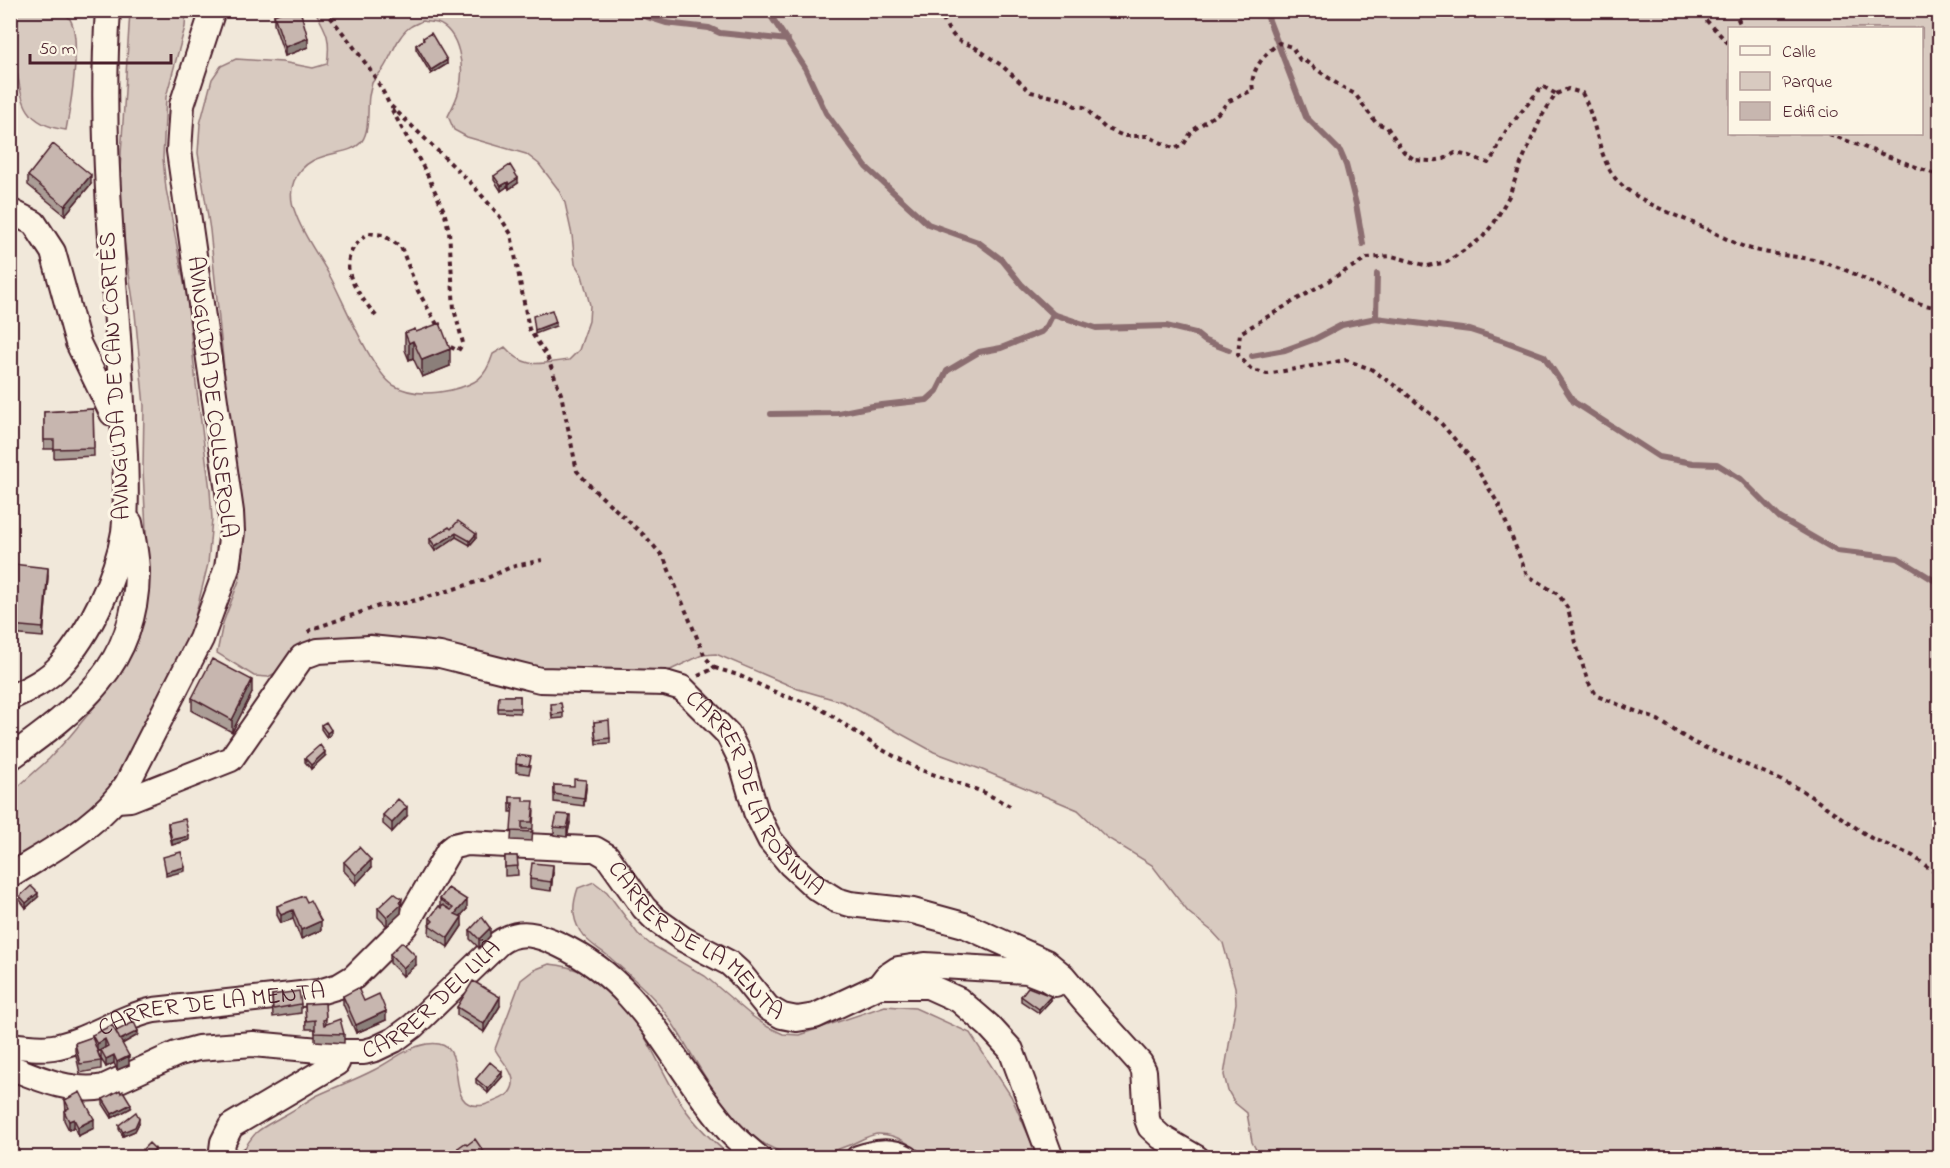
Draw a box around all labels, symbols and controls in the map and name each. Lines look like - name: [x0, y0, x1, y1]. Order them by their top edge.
- scale bar: [30, 27, 171, 65]
- legend: [1728, 27, 1923, 135]
- text: 50 m: [39, 37, 76, 63]
- text: Calle: [1782, 40, 1817, 66]
- text: Parque: [1782, 70, 1833, 96]
- text: Edificio: [1782, 100, 1838, 126]
- street label: AVINGUDA DE CAN CORTÈS: [91, 231, 141, 521]
- street label: AVINGUDA DE COLLSEROLA: [176, 254, 246, 540]
- street label: CARRER DE LA ROBÍNIA: [676, 682, 832, 905]
- street label: CARRER DE LA MENTA: [598, 854, 789, 1030]
- street label: CARRER DEL LILÀ: [359, 932, 509, 1069]
- street label: CARRER DE LA MENTA: [92, 974, 327, 1046]

